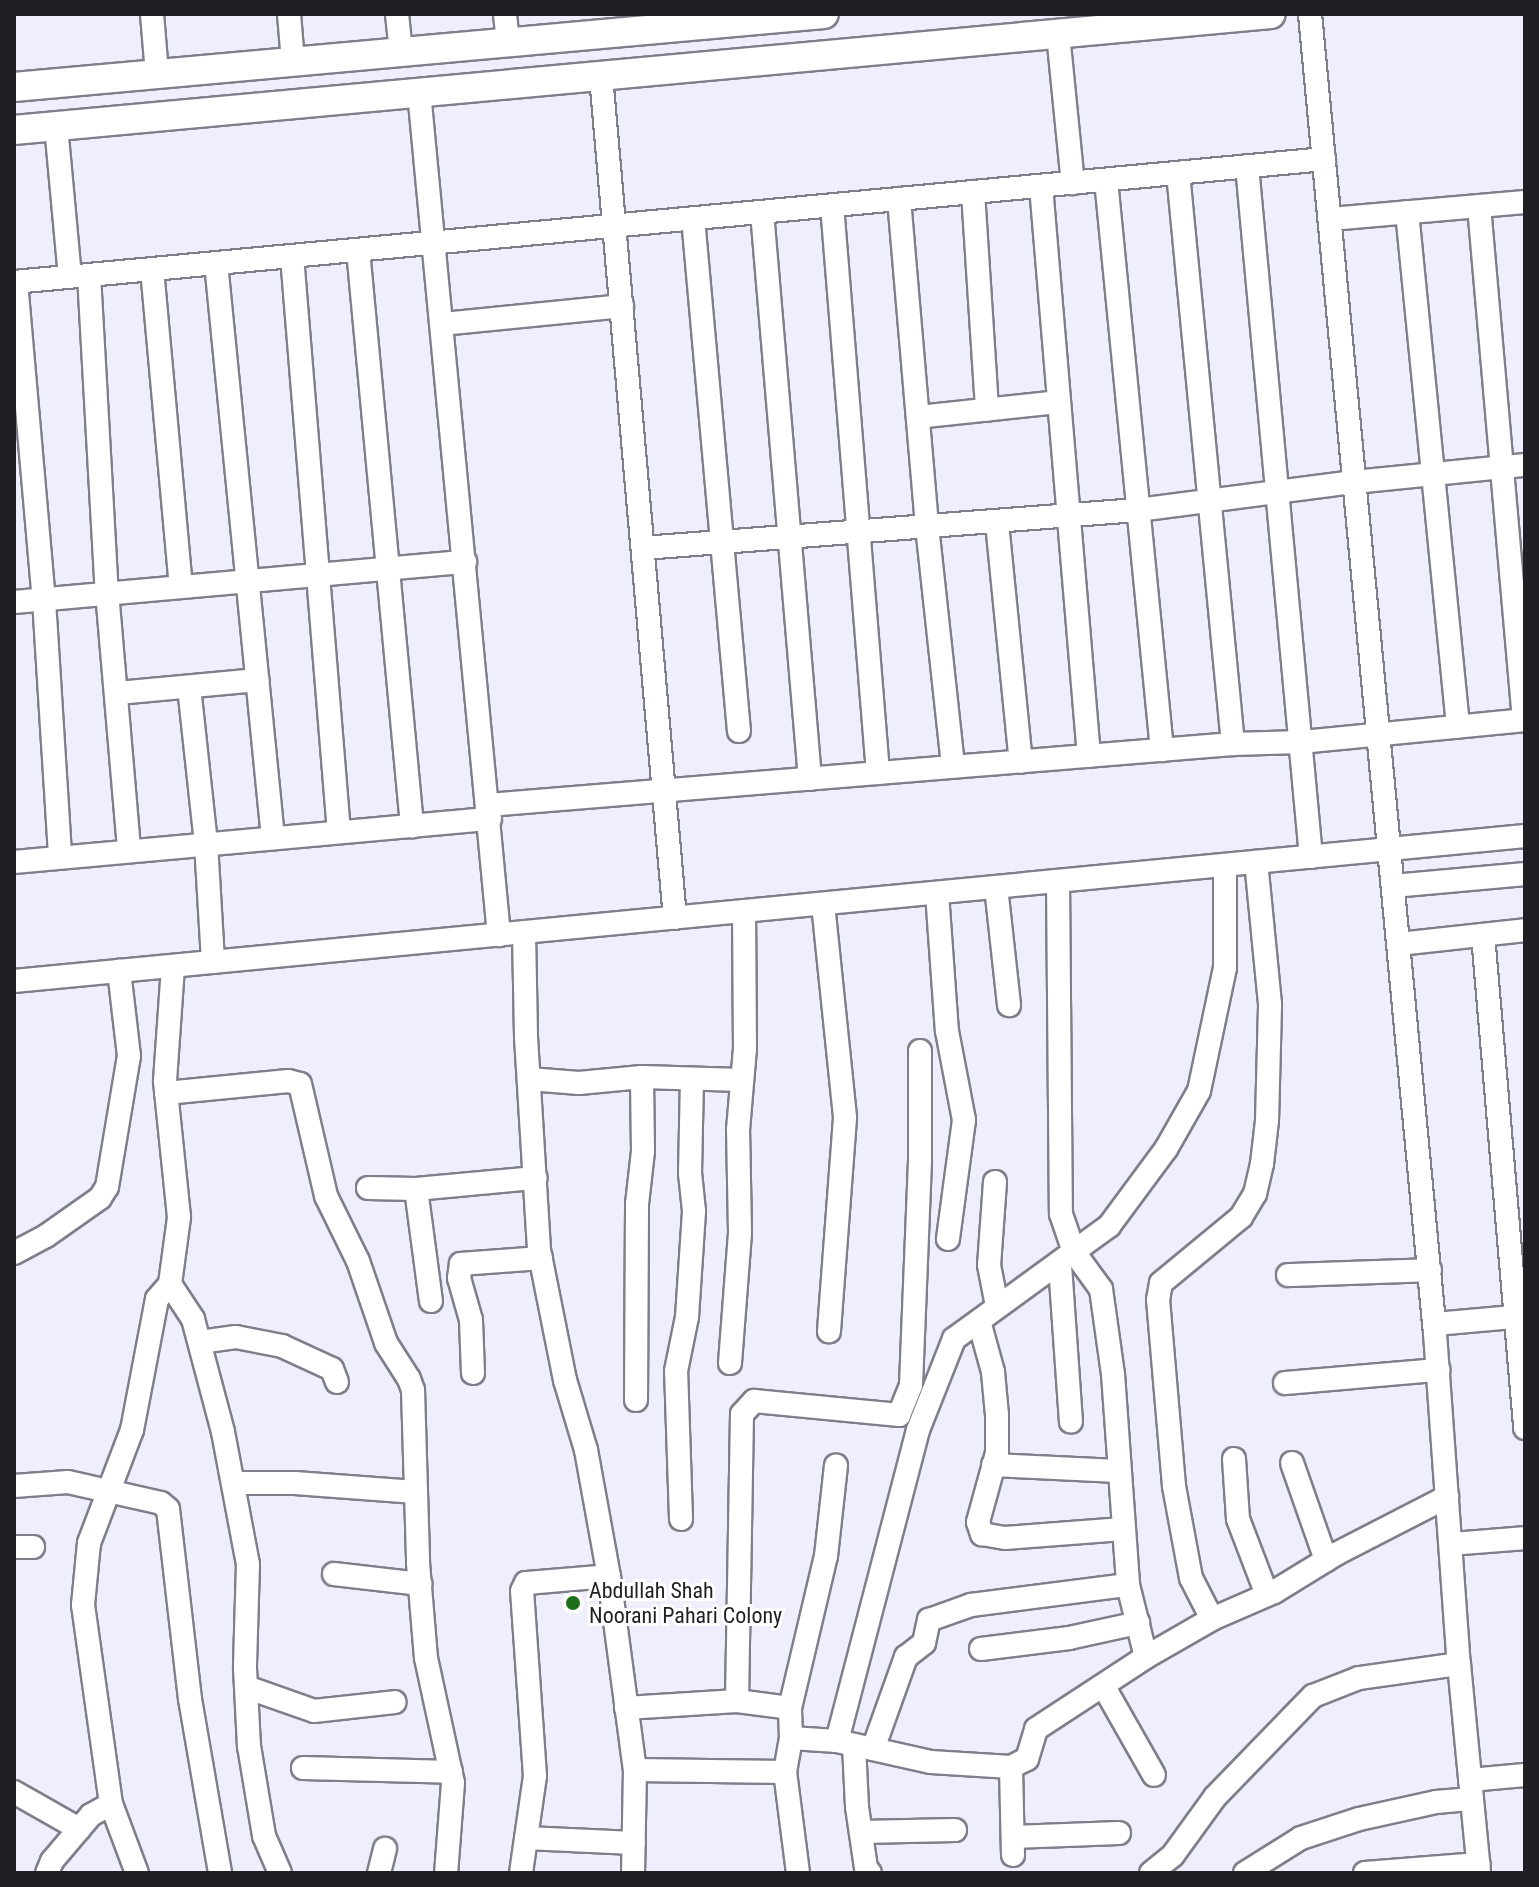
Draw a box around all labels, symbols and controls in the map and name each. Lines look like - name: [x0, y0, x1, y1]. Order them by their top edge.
- place label: Abdullah Shah Noorani Pahari Colony: [589, 1577, 782, 1628]
- marker: Abdullah Shah Noorani Pahari Colony: [564, 1594, 582, 1612]

